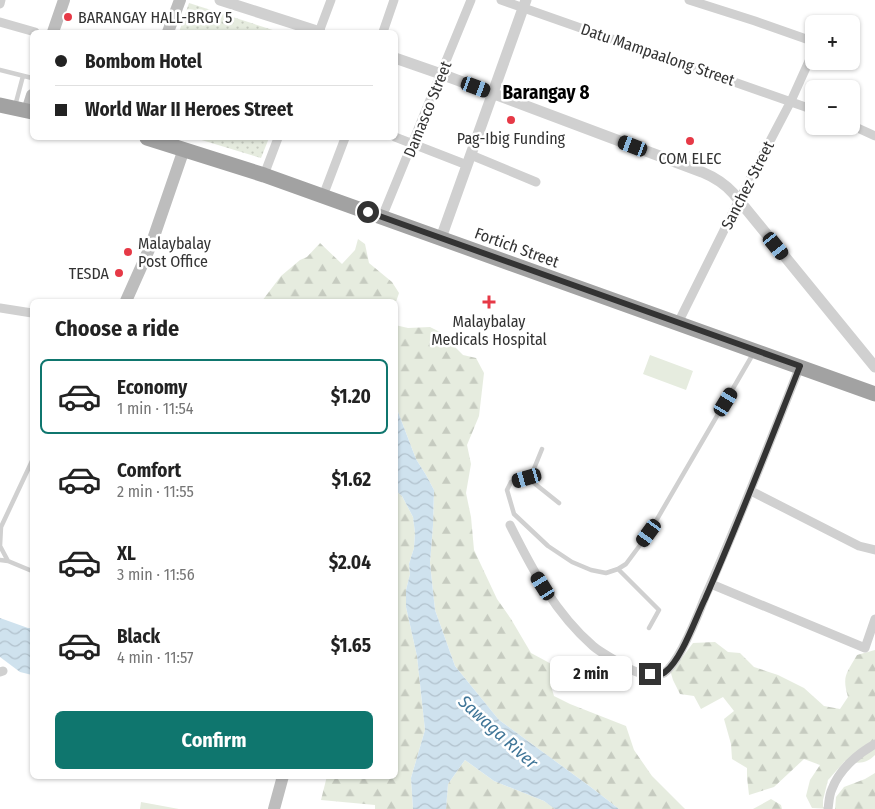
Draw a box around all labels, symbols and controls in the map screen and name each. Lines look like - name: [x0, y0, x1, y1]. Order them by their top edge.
- place label: BARANGAY HALL-BRGY 5: [78, 8, 232, 27]
- marker: BARANGAY HALL-BRGY 5: [62, 11, 74, 23]
- map controls: [805, 15, 860, 135]
- button: +: [805, 15, 860, 70]
- street label: Datu Mampaalong Street: [578, 19, 738, 90]
- text: Bombom Hotel: [85, 50, 202, 73]
- street label: Damasco Street: [400, 58, 456, 160]
- car: [459, 75, 492, 99]
- button: −: [805, 80, 860, 135]
- district label: Barangay 8: [502, 81, 590, 104]
- text: World War II Heroes Street: [85, 98, 293, 121]
- marker: Pag-Ibig Funding: [505, 114, 517, 126]
- place label: Pag-Ibig Funding: [457, 129, 566, 148]
- car: [616, 134, 649, 158]
- marker: COM ELEC: [684, 135, 696, 147]
- street label: Sanchez Street: [717, 137, 778, 233]
- place label: COM ELEC: [659, 149, 721, 168]
- route start: [357, 201, 379, 223]
- street label: Fortich Street: [472, 223, 562, 272]
- car: [760, 230, 791, 262]
- place label: Malaybalay Post Office: [138, 234, 212, 271]
- marker: Malaybalay Post Office: [122, 246, 134, 258]
- place label: TESDA: [69, 264, 110, 283]
- marker: TESDA: [113, 267, 125, 279]
- marker: Malaybalay Medicals Hospital: [482, 295, 496, 309]
- place label: Malaybalay Medicals Hospital: [431, 312, 547, 349]
- text: Choose a ride: [55, 315, 179, 342]
- icon: car: [57, 374, 102, 419]
- text: Economy: [117, 376, 187, 399]
- text: $1.20: [331, 385, 371, 408]
- car: [711, 385, 740, 419]
- text: 1 min · 11:54: [117, 399, 193, 418]
- icon: car: [57, 457, 102, 502]
- text: Comfort: [117, 459, 181, 482]
- car: [510, 467, 543, 489]
- text: $1.62: [331, 468, 371, 491]
- text: 2 min · 11:55: [117, 482, 194, 501]
- car: [634, 516, 663, 550]
- icon: car: [57, 540, 102, 585]
- text: XL: [117, 542, 136, 565]
- text: $2.04: [329, 551, 371, 574]
- text: 3 min · 11:56: [117, 565, 195, 584]
- car: [528, 569, 557, 603]
- icon: car: [57, 623, 102, 668]
- text: Black: [117, 625, 160, 648]
- text: $1.65: [331, 634, 371, 657]
- text: 4 min · 11:57: [117, 648, 193, 667]
- callout: 2 min: [550, 656, 632, 692]
- route end: [639, 663, 661, 685]
- text: 2 min: [573, 664, 609, 683]
- water label: Sawaga River: [453, 690, 543, 774]
- button: Confirm: [55, 711, 373, 769]

